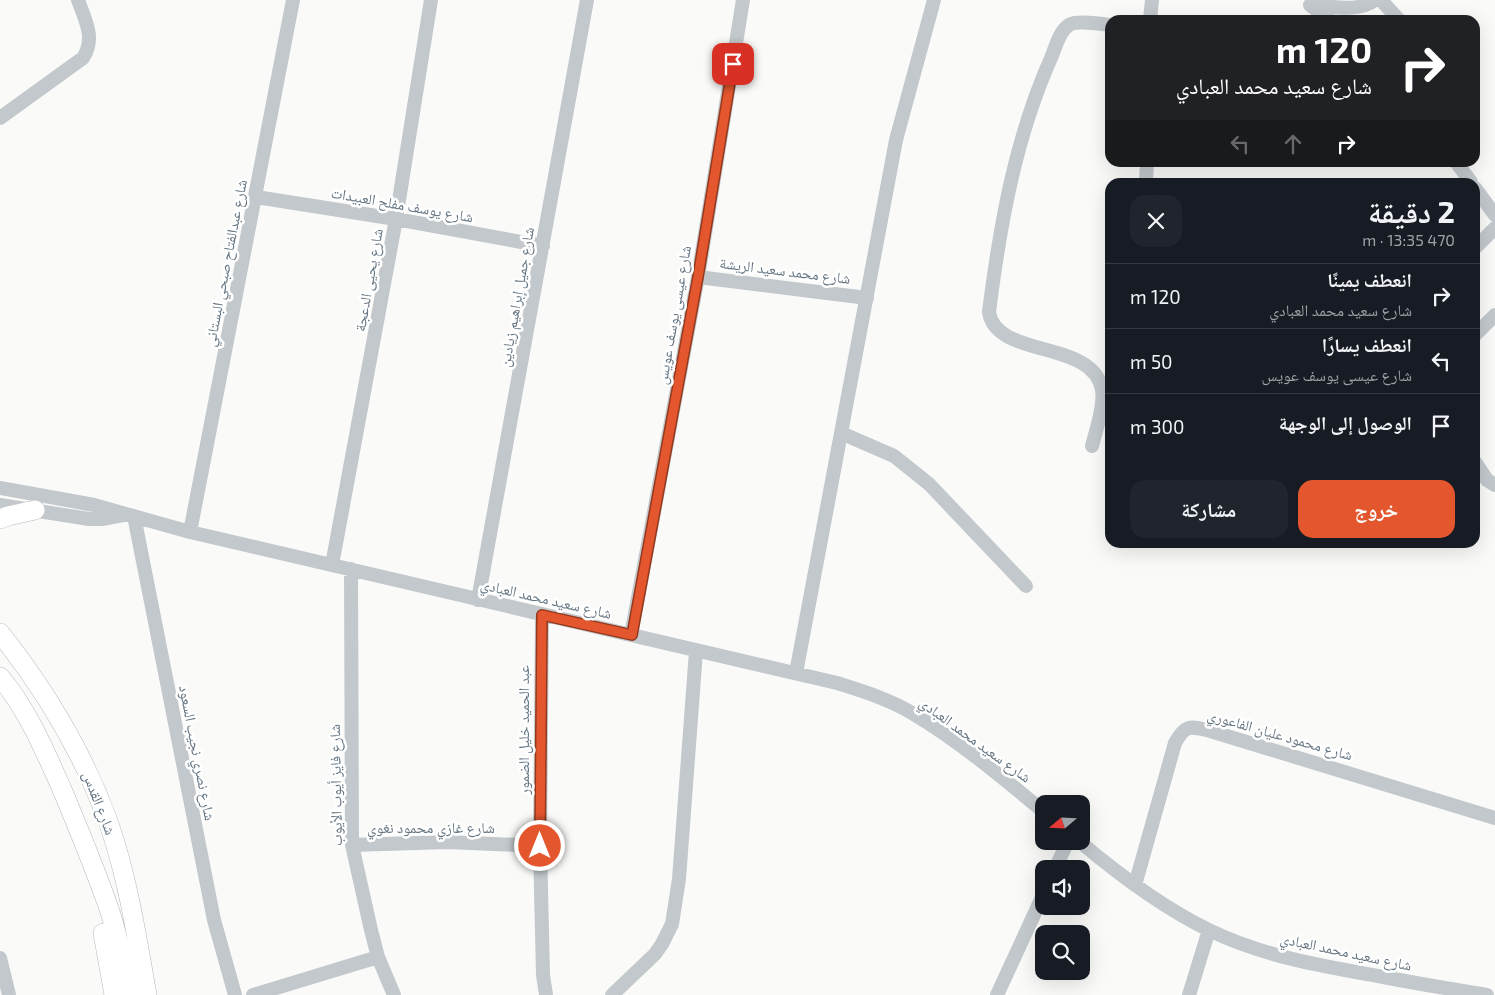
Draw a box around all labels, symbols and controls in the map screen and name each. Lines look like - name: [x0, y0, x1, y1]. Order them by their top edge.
- text: 120 m: [1276, 28, 1372, 70]
- icon: right: [1390, 35, 1455, 100]
- pin: [712, 43, 754, 85]
- icon: arrive: [719, 50, 747, 78]
- text: شارع سعيد محمد العبادي: [1176, 72, 1372, 98]
- icon: left: [1226, 130, 1254, 158]
- icon: ahead: [1279, 130, 1307, 158]
- icon: right: [1332, 130, 1360, 158]
- street label: شارع عبدالفتاح صبحي البستاني: [200, 177, 254, 349]
- street label: شارع يوسف مفلح العبيدات: [329, 183, 475, 227]
- text: 2 دقيقة: [1368, 193, 1455, 229]
- button: close: [1130, 195, 1182, 247]
- street label: شارع جميل إبراهيم زيادين: [495, 225, 539, 369]
- street label: شارع يحيى الدعجة: [350, 227, 388, 333]
- text: 470 m · 13:35: [1362, 230, 1455, 249]
- street label: شارع عيسى يوسف عويس: [652, 244, 696, 386]
- street label: شارع محمد سعيد الريشة: [718, 253, 852, 289]
- text: انعطف يمينًا: [1327, 268, 1412, 291]
- icon: right: [1427, 282, 1455, 310]
- text: 120 m: [1130, 285, 1181, 308]
- text: شارع سعيد محمد العبادي: [1269, 300, 1412, 319]
- text: انعطف يسارًا: [1322, 333, 1412, 356]
- icon: left: [1427, 347, 1455, 375]
- text: 50 m: [1130, 350, 1173, 373]
- text: شارع عيسى يوسف عويس: [1262, 365, 1412, 384]
- text: الوصول إلى الوجهة: [1279, 411, 1412, 434]
- icon: arrive: [1427, 412, 1455, 440]
- text: 300 m: [1130, 415, 1184, 438]
- button: مشاركة: [1130, 480, 1288, 538]
- button: خروج: [1298, 480, 1455, 538]
- street label: شارع سعيد محمد العبادي: [478, 574, 614, 626]
- street label: عبد الحميد خليل الضمور: [514, 665, 534, 796]
- street label: شارع نصري نجيب السعود: [172, 684, 220, 823]
- street label: شارع سعيد محمد العبادي: [914, 693, 1035, 789]
- street label: شارع محمود عليان الفاعوري: [1205, 705, 1355, 767]
- street label: شارع فايز أيوب الأيوب: [325, 724, 347, 846]
- street label: شارع القدس: [78, 768, 120, 838]
- north arrow: [1035, 795, 1090, 850]
- map controls: [1035, 795, 1090, 980]
- street label: شارع غازي محمود نغوي: [367, 818, 495, 840]
- position arrow: [513, 819, 565, 871]
- button: sound: [1035, 860, 1090, 915]
- button: search: [1035, 925, 1090, 980]
- street label: شارع سعيد محمد العبادي: [1278, 928, 1414, 977]

